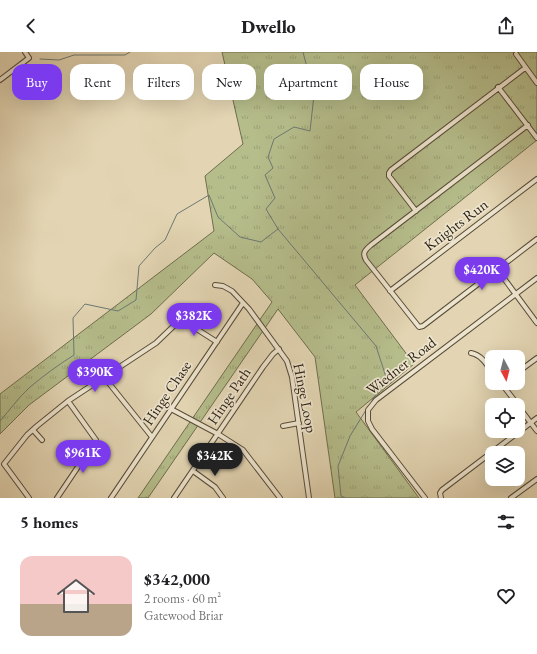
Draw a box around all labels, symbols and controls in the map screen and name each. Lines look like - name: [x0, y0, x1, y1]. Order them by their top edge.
- icon: back: [20, 15, 42, 37]
- text: Dwello: [241, 15, 296, 38]
- icon: share: [495, 15, 517, 37]
- chip: Buy: [12, 64, 62, 100]
- chip: Rent: [70, 64, 125, 100]
- chip: Filters: [133, 64, 194, 100]
- chip: New: [202, 64, 256, 100]
- chip: Apartment: [264, 64, 352, 100]
- chip: House: [360, 64, 423, 100]
- street label: Knights Run: [420, 194, 491, 255]
- pin: $420K: [454, 257, 510, 291]
- text: $420K: [464, 261, 500, 278]
- pin: $382K: [166, 303, 222, 337]
- text: $382K: [176, 307, 212, 324]
- street label: Wiedner Road: [362, 332, 440, 399]
- north arrow: [485, 350, 525, 390]
- map controls: [485, 350, 525, 486]
- street label: Hinge Chase: [138, 357, 195, 429]
- pin: $390K: [67, 359, 123, 393]
- street label: Hinge Loop: [289, 361, 322, 435]
- text: $390K: [77, 363, 113, 380]
- street label: Hinge Path: [203, 363, 255, 428]
- button: locate: [485, 398, 525, 438]
- pin: $961K: [55, 440, 111, 474]
- pin: $342K: [187, 443, 243, 477]
- text: $961K: [65, 444, 101, 461]
- button: layers: [485, 446, 525, 486]
- text: $342K: [197, 447, 233, 464]
- text: 5 homes: [20, 511, 78, 533]
- icon: filters: [495, 511, 517, 533]
- text: $342,000: [144, 568, 210, 590]
- icon: home: [52, 572, 100, 620]
- icon: heart: [495, 585, 517, 607]
- text: 2 rooms · 60 m²: [144, 590, 221, 607]
- text: Gatewood Briar: [144, 607, 223, 624]

